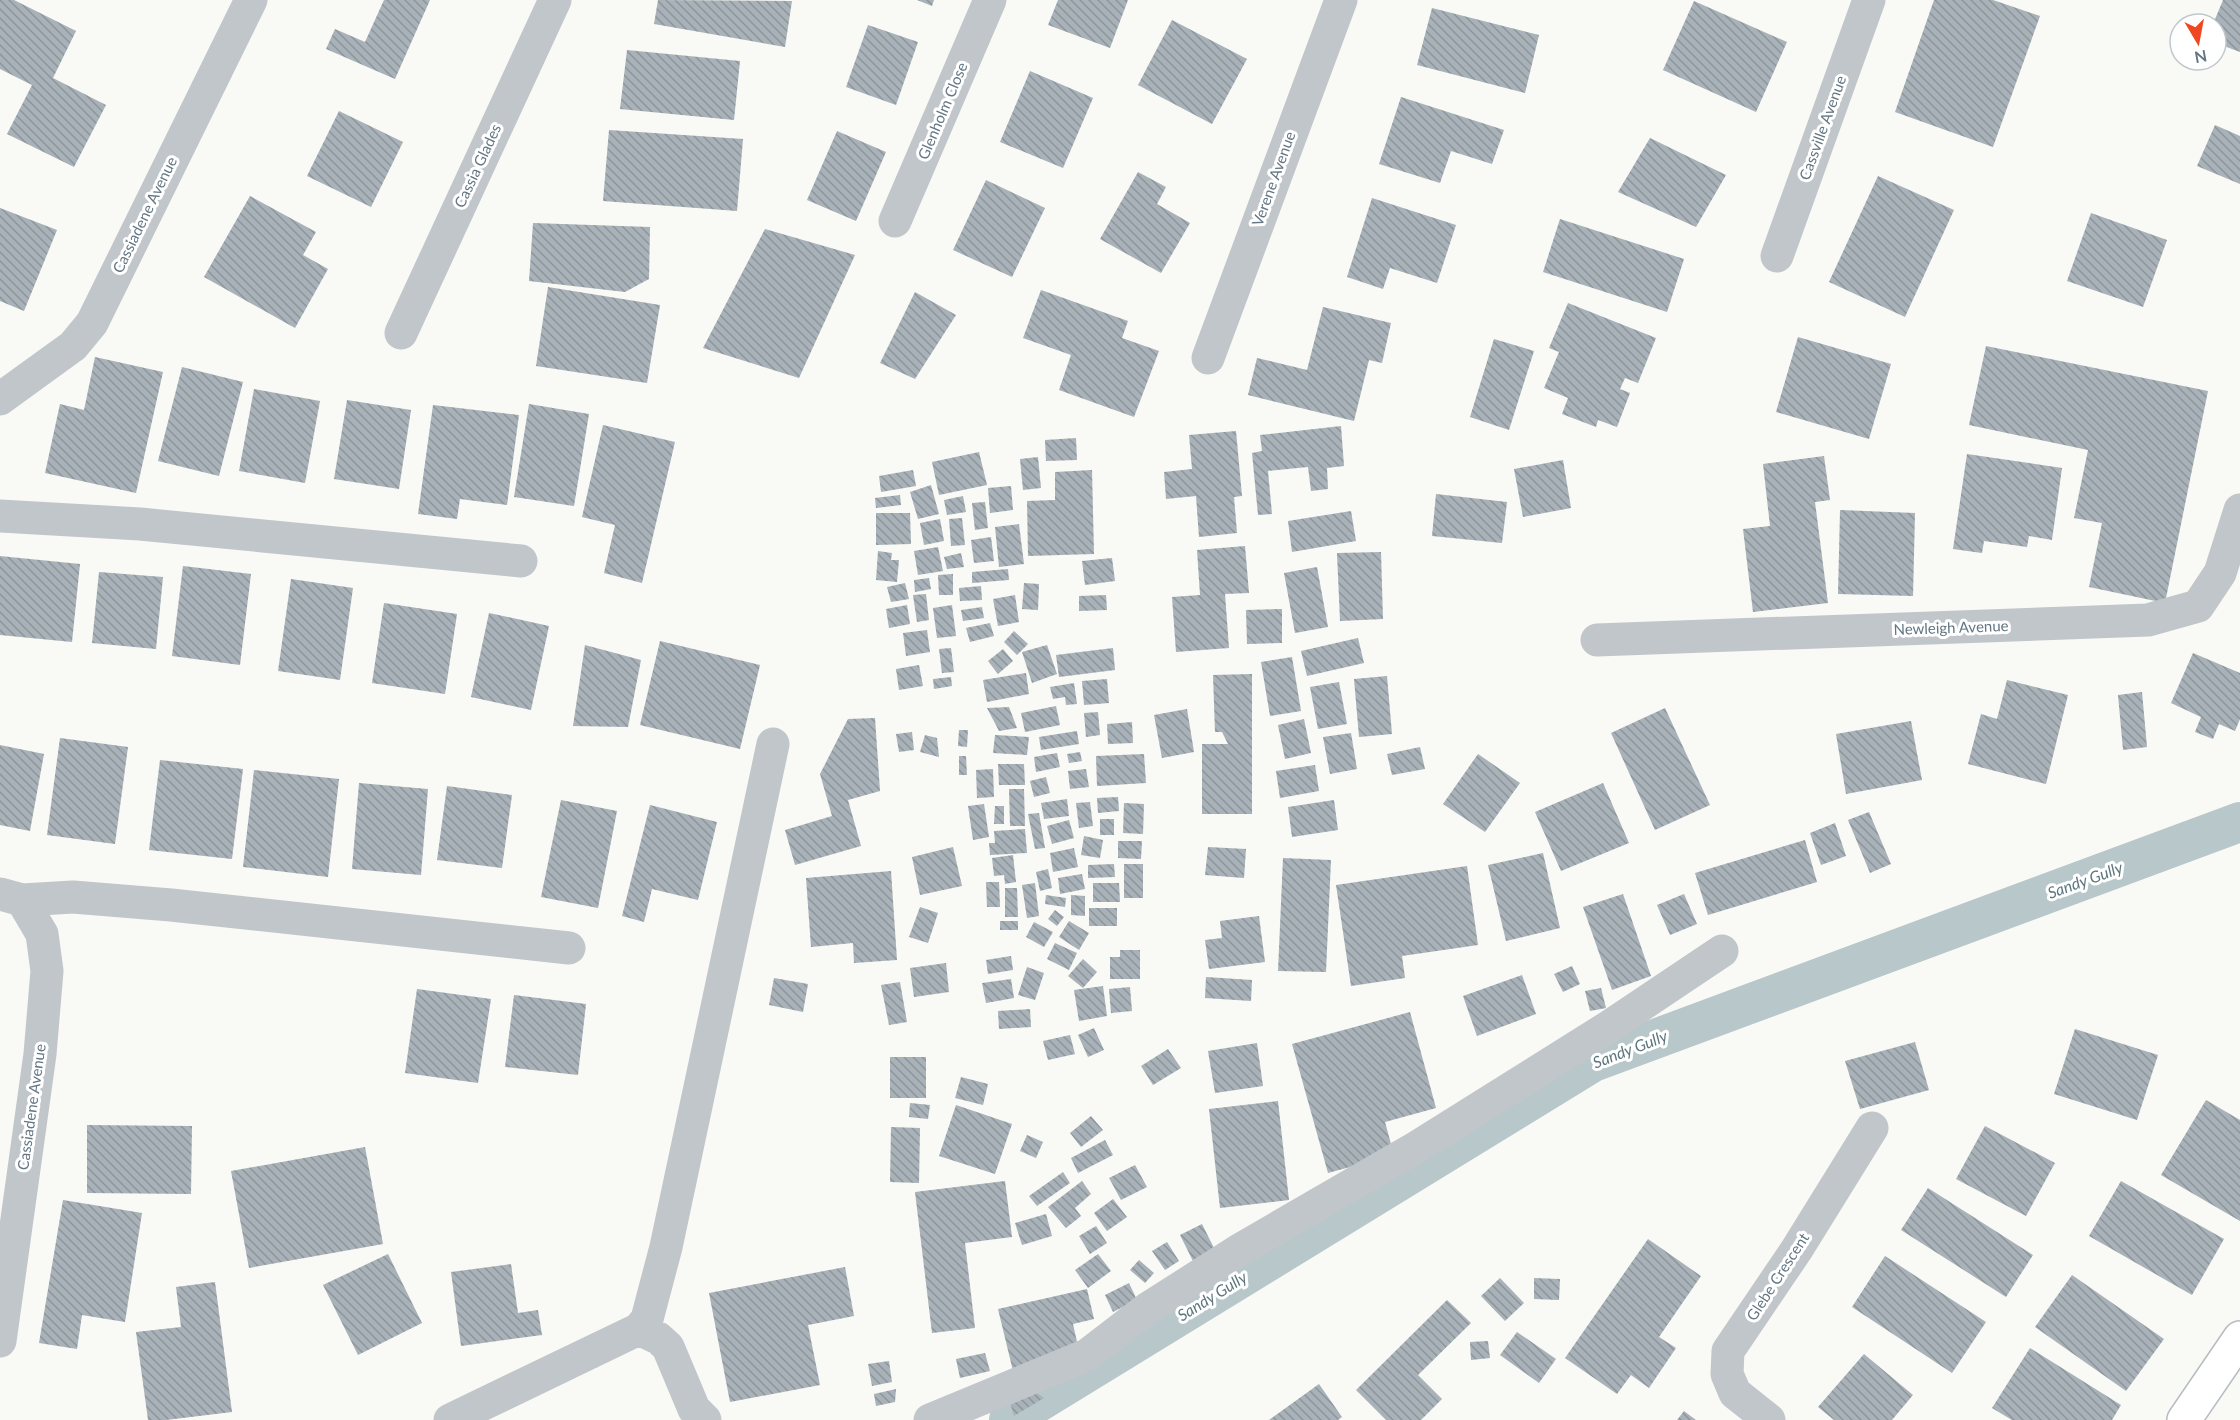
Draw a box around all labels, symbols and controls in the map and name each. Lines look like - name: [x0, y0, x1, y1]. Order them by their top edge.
- north arrow: [2168, 12, 2228, 72]
- text: N: [2193, 47, 2208, 68]
- street label: Glenholm Close: [914, 59, 971, 162]
- street label: Cassville Avenue: [1795, 73, 1849, 182]
- street label: Cassia Glades: [450, 121, 504, 210]
- street label: Verene Avenue: [1248, 129, 1299, 228]
- street label: Cassiadene Avenue: [108, 153, 180, 276]
- street label: Newleigh Avenue: [1893, 616, 2009, 638]
- water label: Sandy Gully: [2045, 857, 2125, 902]
- water label: Sandy Gully: [1590, 1026, 1670, 1071]
- street label: Cassiadene Avenue: [13, 1043, 49, 1171]
- street label: Glebe Crescent: [1742, 1229, 1812, 1324]
- water label: Sandy Gully: [1173, 1267, 1250, 1324]

